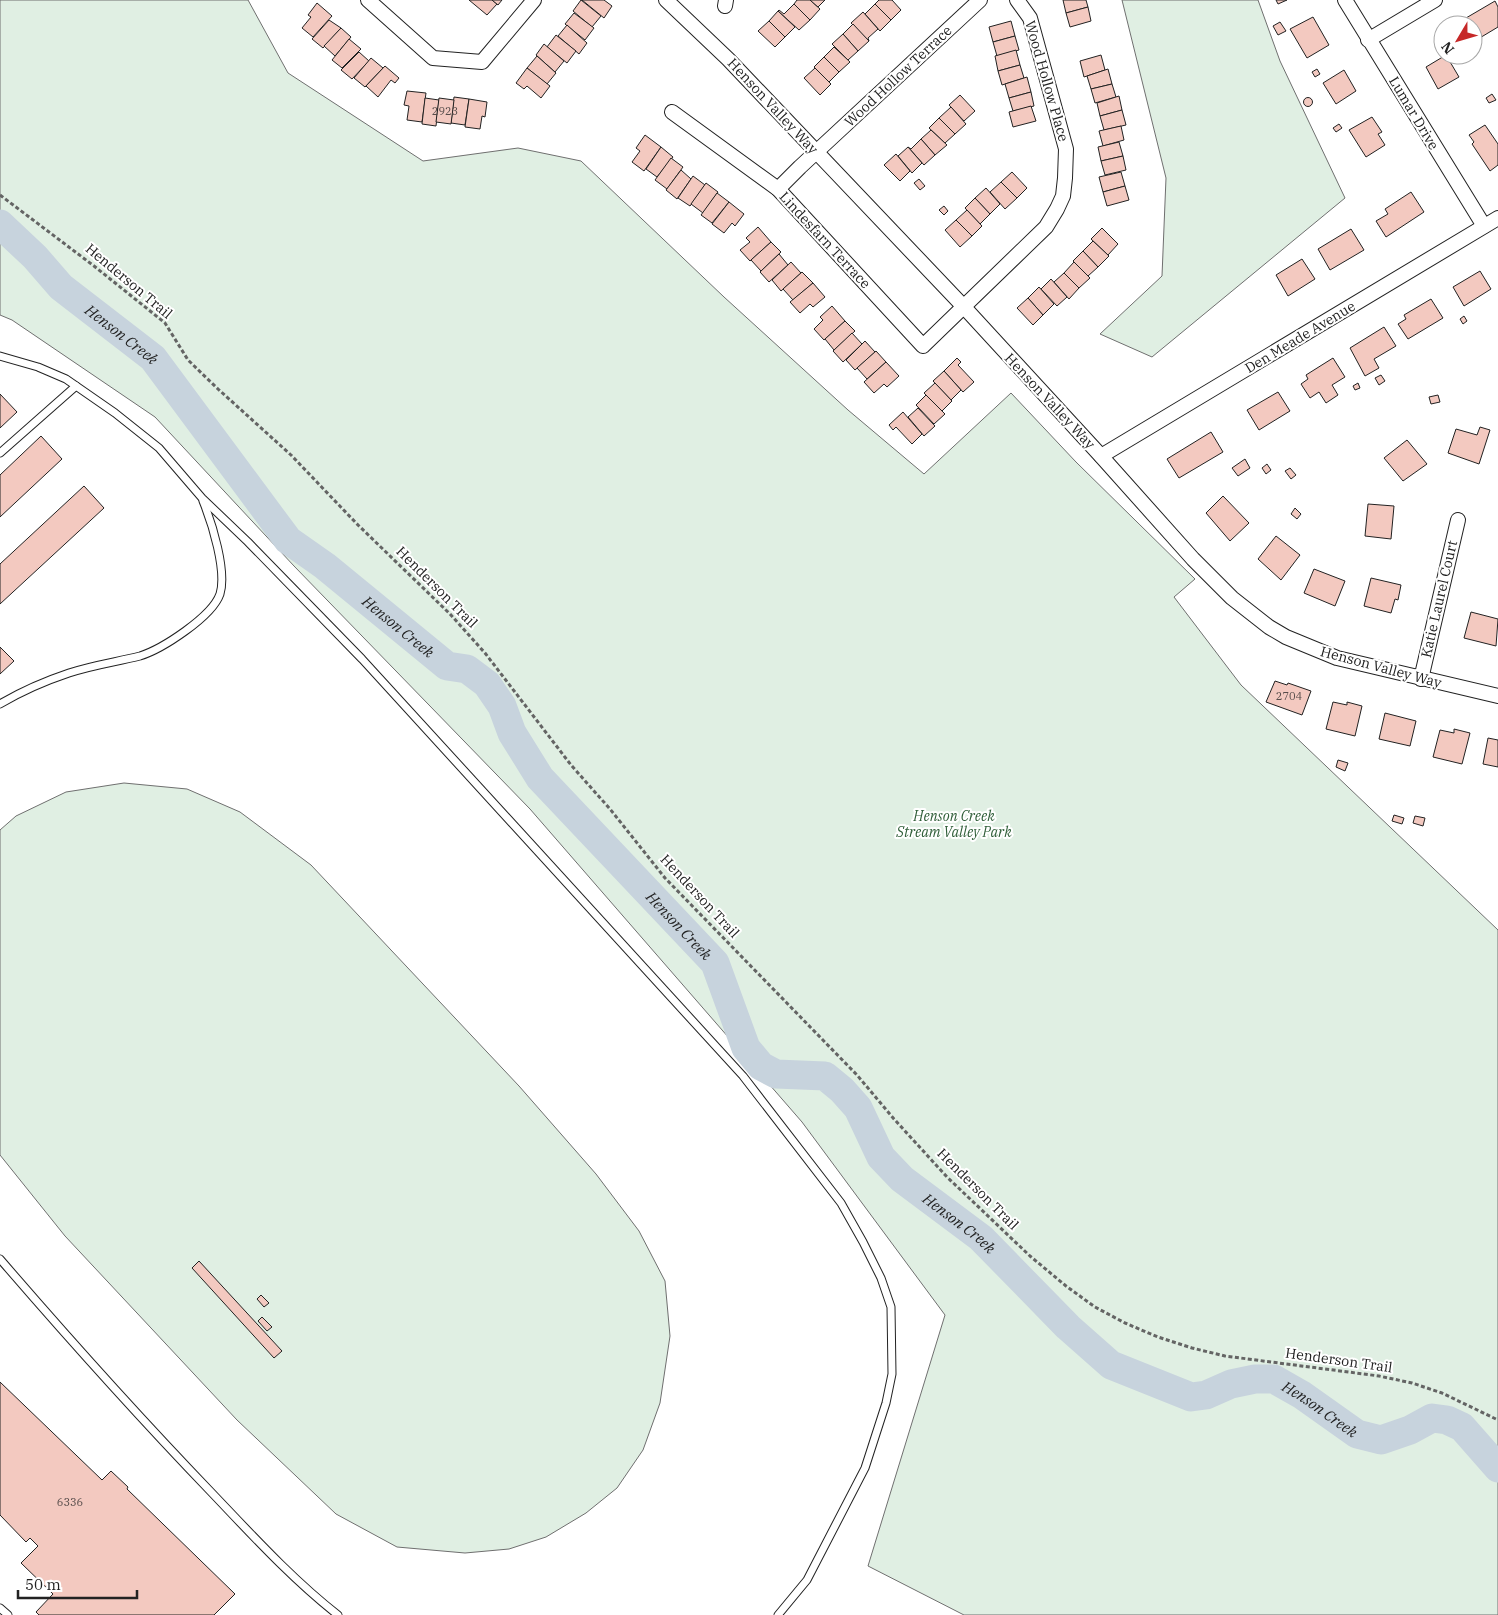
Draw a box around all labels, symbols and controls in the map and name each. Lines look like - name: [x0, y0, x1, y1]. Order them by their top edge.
- north arrow: [1433, 15, 1483, 65]
- street label: Wood Hollow Place: [1021, 18, 1073, 144]
- street label: Wood Hollow Terrace: [840, 21, 956, 131]
- text: N: [1437, 38, 1458, 58]
- street label: Henson Valley Way: [724, 54, 822, 158]
- street label: Lumar Drive: [1385, 73, 1443, 153]
- house number: 2923: [432, 104, 458, 118]
- street label: Lindesfarn Terrace: [775, 188, 875, 292]
- street label: Henderson Trail: [82, 239, 176, 323]
- street label: Den Meade Avenue: [1242, 297, 1358, 377]
- water label: Henson Creek: [81, 299, 163, 367]
- street label: Henson Valley Way: [1001, 349, 1099, 453]
- street label: Katie Laurel Court: [1417, 539, 1461, 659]
- street label: Henderson Trail: [392, 542, 482, 632]
- water label: Henson Creek: [358, 591, 438, 661]
- street label: Henson Valley Way: [1318, 642, 1444, 692]
- house number: 2704: [1276, 689, 1303, 703]
- park label: Henson Creek Stream Valley Park: [895, 807, 1012, 841]
- street label: Henderson Trail: [657, 850, 743, 942]
- water label: Henson Creek: [642, 886, 716, 964]
- street label: Henderson Trail: [933, 1144, 1023, 1234]
- water label: Henson Creek: [919, 1188, 1000, 1257]
- street label: Henderson Trail: [1284, 1344, 1394, 1376]
- water label: Henson Creek: [1278, 1376, 1362, 1441]
- house number: 6336: [57, 1495, 83, 1509]
- scale bar: [18, 1568, 136, 1600]
- text: 50 m: [25, 1575, 61, 1594]

